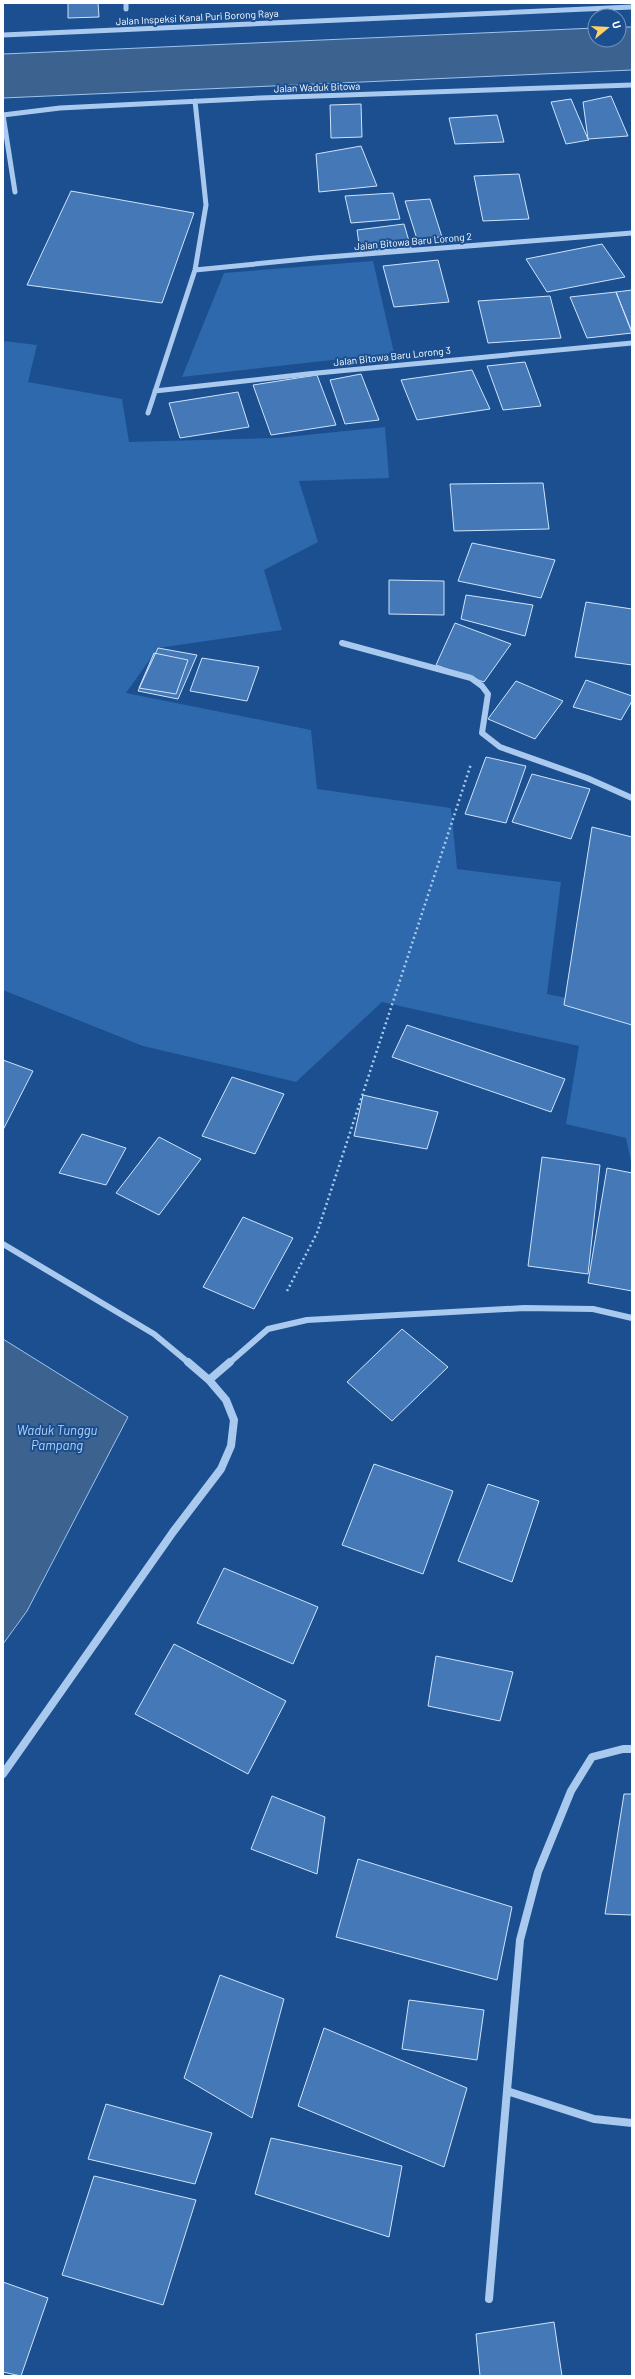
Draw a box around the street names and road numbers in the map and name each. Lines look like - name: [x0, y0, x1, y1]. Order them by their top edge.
- street label: Jalan Inspeksi Kanal Puri Borong Raya: [115, 7, 279, 27]
- street label: Jalan Waduk Bitowa: [273, 79, 361, 95]
- street label: Jalan Bitowa Baru Lorong 2: [354, 230, 472, 252]
- street label: Jalan Bitowa Baru Lorong 3: [333, 344, 451, 368]

